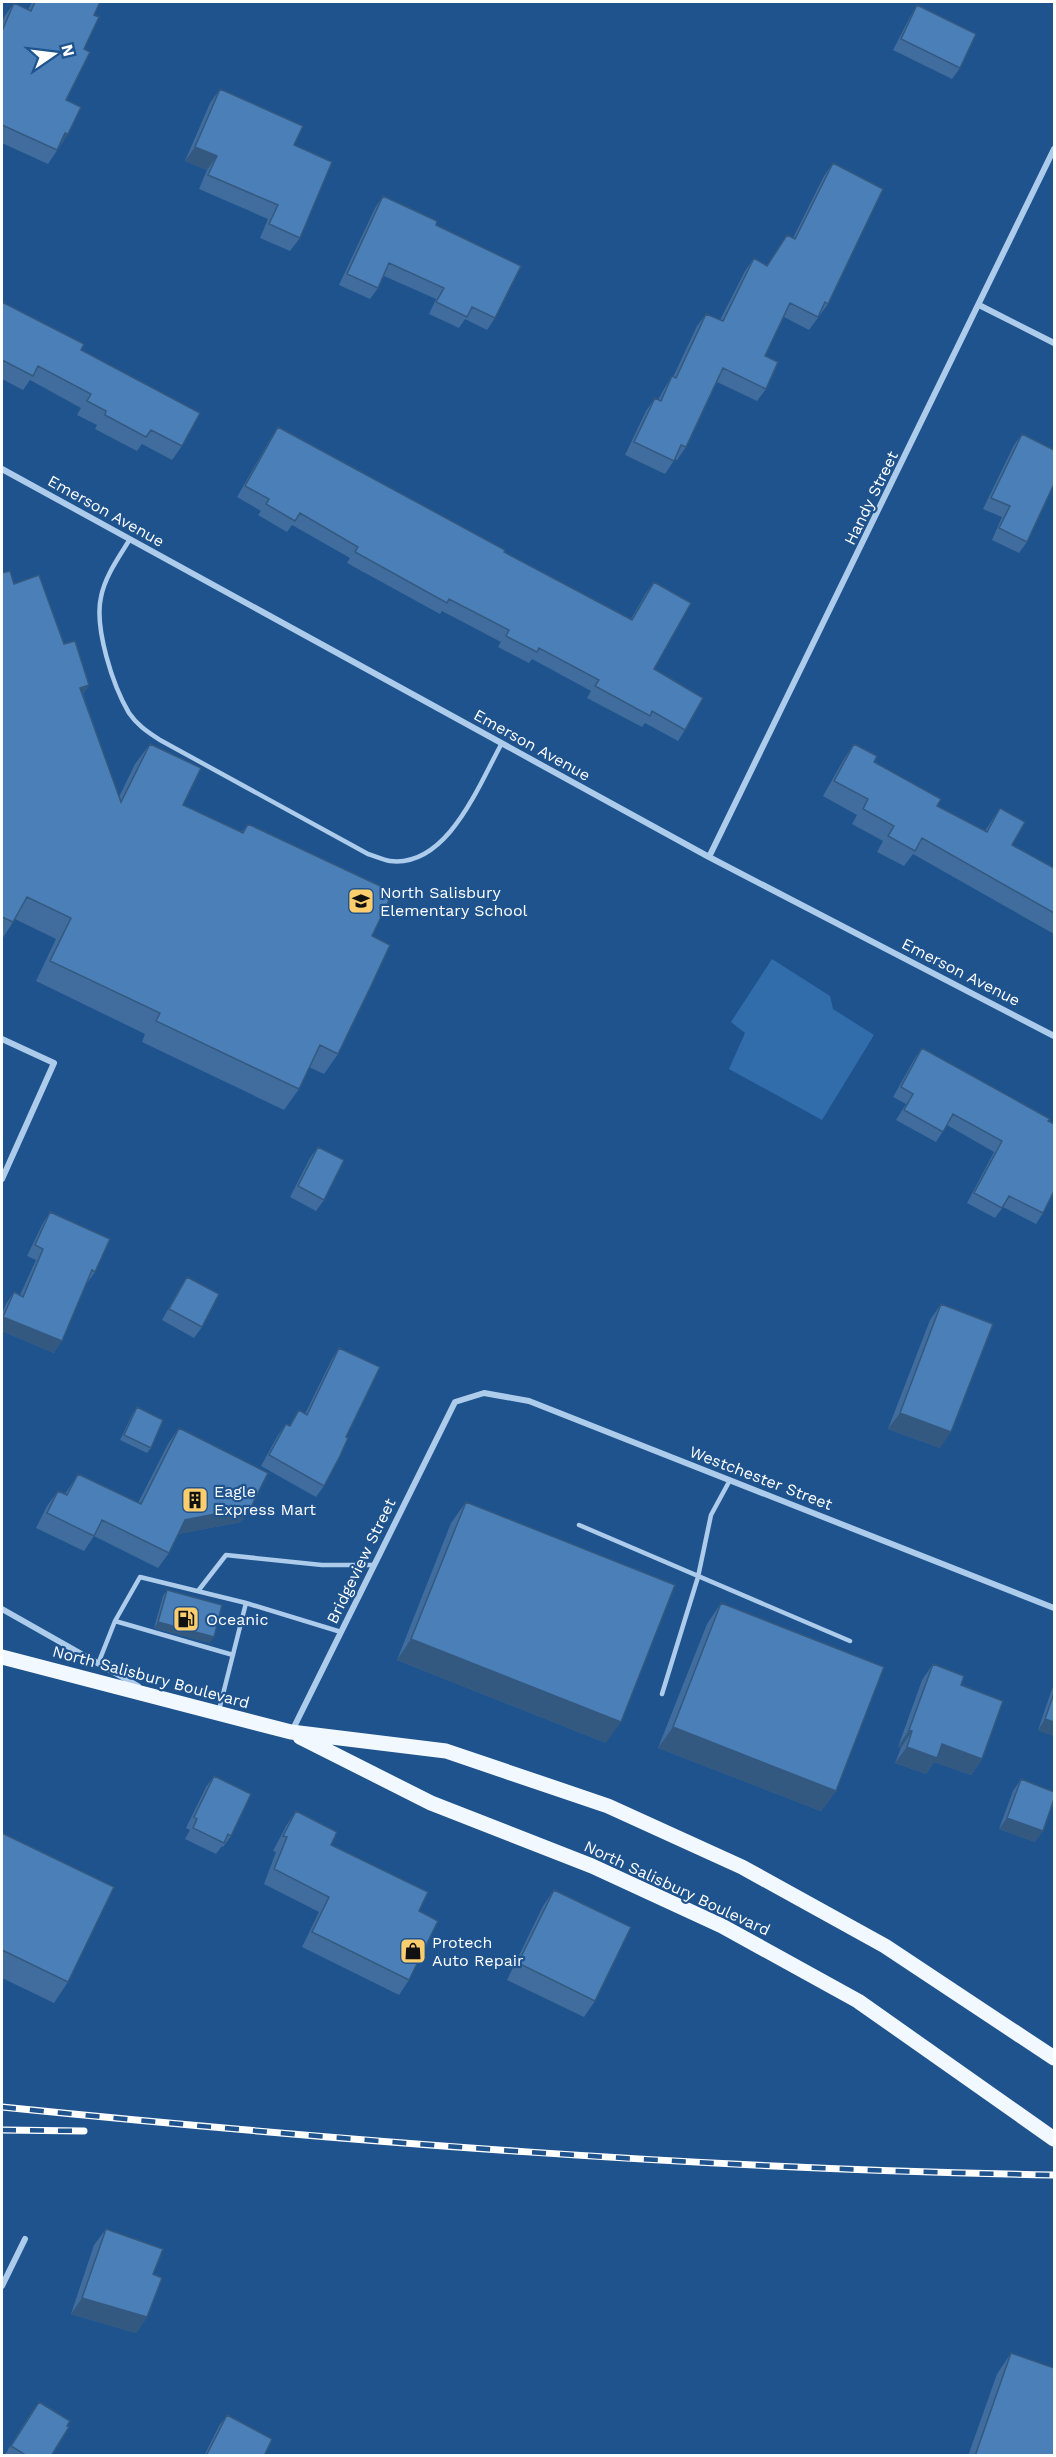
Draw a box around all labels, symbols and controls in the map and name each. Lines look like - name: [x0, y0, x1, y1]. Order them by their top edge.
- north arrow: [24, 24, 84, 84]
- text: N: [57, 42, 79, 59]
- street label: Handy Street: [840, 448, 902, 548]
- street label: Emerson Avenue: [44, 471, 168, 551]
- street label: Emerson Avenue: [470, 705, 594, 785]
- place label: North Salisbury Elementary School: [380, 883, 528, 920]
- school or university icon: North Salisbury Elementary School: [346, 886, 376, 916]
- street label: Emerson Avenue: [899, 934, 1023, 1010]
- street label: Westchester Street: [687, 1442, 835, 1514]
- place label: Eagle Express Mart: [214, 1482, 316, 1519]
- building icon: Eagle Express Mart: [180, 1485, 210, 1515]
- street label: Bridgeview Street: [322, 1495, 400, 1627]
- fuel station icon: Oceanic: [171, 1604, 201, 1634]
- place label: Oceanic: [206, 1610, 268, 1629]
- street label: North Salisbury Boulevard: [50, 1642, 252, 1712]
- street label: North Salisbury Boulevard: [581, 1836, 773, 1940]
- place label: Protech Auto Repair: [432, 1933, 524, 1970]
- shop icon: Protech Auto Repair: [398, 1936, 428, 1966]

